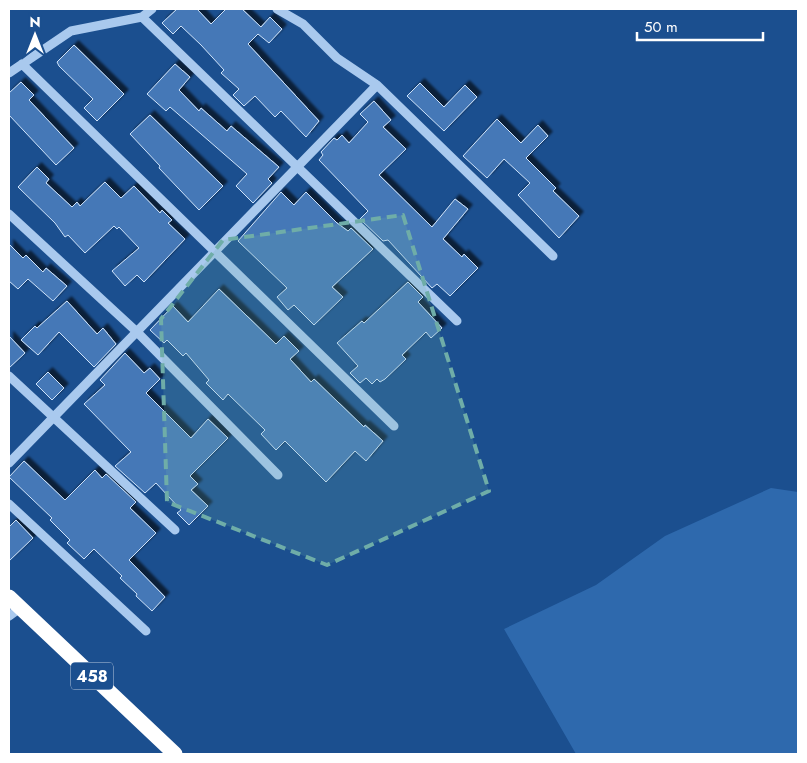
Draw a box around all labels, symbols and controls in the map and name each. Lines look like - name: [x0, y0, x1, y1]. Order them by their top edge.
- north arrow: [10, 10, 60, 60]
- scale bar: [637, 10, 763, 42]
- text: N: [29, 12, 41, 32]
- text: 50 m: [644, 16, 678, 38]
- road number: 458: [71, 662, 113, 689]

